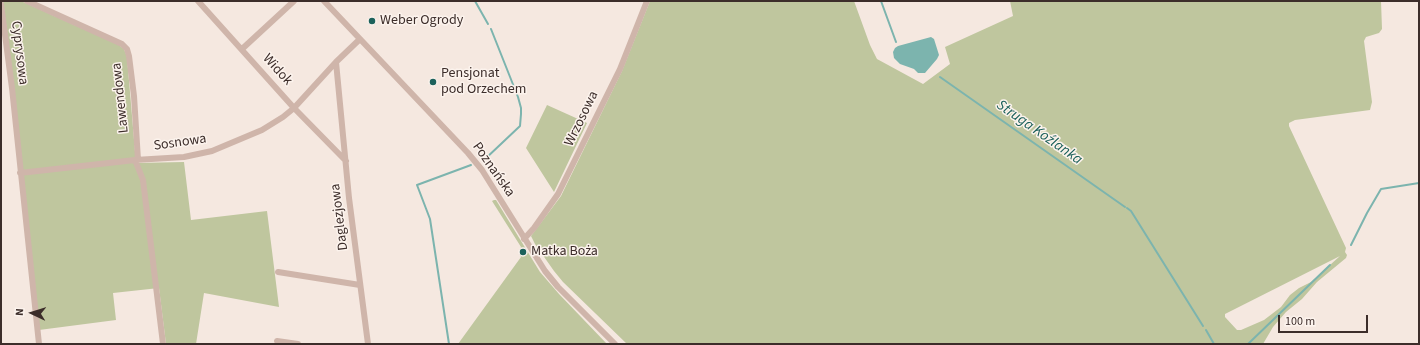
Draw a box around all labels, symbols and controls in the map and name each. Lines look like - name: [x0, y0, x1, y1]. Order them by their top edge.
- place label: Weber Ogrody: [380, 13, 463, 29]
- marker: Weber Ogrody: [367, 16, 377, 26]
- street label: Cyprysowa: [7, 20, 31, 86]
- street label: Widok: [258, 51, 296, 89]
- street label: Lawendowa: [109, 62, 133, 134]
- place label: Pensjonat pod Orzechem: [441, 66, 526, 98]
- marker: Pensjonat pod Orzechem: [428, 77, 438, 87]
- street label: Wrzosowa: [561, 89, 603, 149]
- water label: Struga Koźlanka: [993, 97, 1085, 169]
- street label: Sosnowa: [153, 131, 207, 155]
- street label: Poznańska: [468, 139, 518, 201]
- street label: Daglezjowa: [328, 183, 352, 251]
- place label: Matka Boża: [531, 244, 598, 260]
- marker: Matka Boża: [518, 247, 528, 257]
- north arrow: [12, 293, 52, 333]
- scale bar: [1280, 307, 1370, 333]
- text: N: [12, 308, 27, 316]
- text: 100 m: [1285, 313, 1315, 330]

